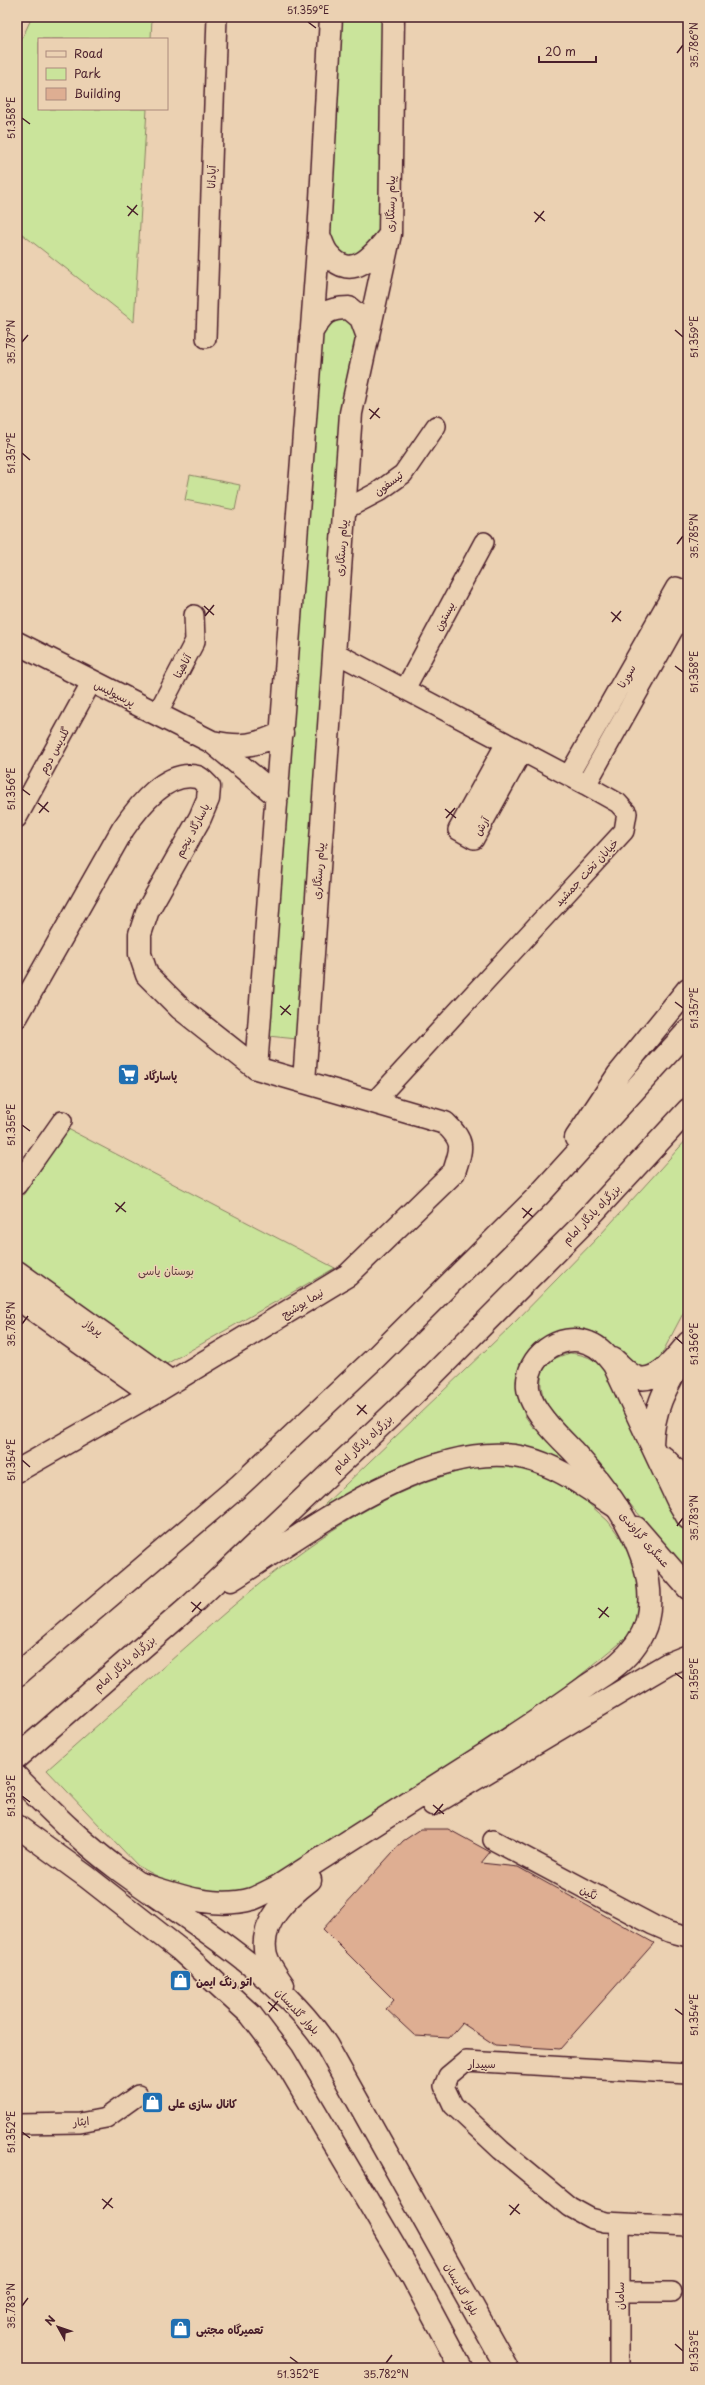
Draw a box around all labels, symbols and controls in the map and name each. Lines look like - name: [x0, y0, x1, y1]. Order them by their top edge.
- text: 51.359°E: [287, 2, 329, 17]
- text: 35.786°N: [686, 22, 701, 68]
- legend: [38, 38, 168, 110]
- scale bar: [539, 38, 596, 64]
- text: 20 m: [545, 42, 576, 60]
- text: Road: [74, 44, 103, 62]
- text: Park: [74, 64, 101, 82]
- text: Building: [74, 84, 121, 102]
- text: 51.358°E: [3, 97, 18, 139]
- street label: آپادانا: [202, 164, 220, 189]
- street label: پیام رستگاری: [381, 175, 400, 233]
- text: 51.359°E: [686, 316, 701, 358]
- text: 35.787°N: [3, 319, 18, 364]
- text: 51.357°E: [3, 432, 18, 474]
- street label: تیسفون: [370, 466, 407, 500]
- text: 35.785°N: [686, 513, 701, 559]
- street label: پیام رستگاری: [331, 519, 352, 577]
- street label: بیستون: [429, 598, 459, 634]
- street label: آناهیتا: [169, 650, 196, 681]
- text: 51.358°E: [686, 651, 701, 693]
- street label: سورنا: [612, 661, 640, 691]
- street label: پرسپولیس: [92, 675, 138, 711]
- street label: گلدیس دوم: [34, 723, 75, 777]
- text: 51.356°E: [3, 768, 18, 810]
- street label: پاسارگاد پنجم: [171, 800, 214, 861]
- street label: آرش: [469, 812, 494, 839]
- street label: خیابان تخت جمشید: [550, 834, 622, 910]
- street label: پیام رستگاری: [308, 842, 329, 900]
- text: 51.357°E: [686, 987, 701, 1029]
- supermarket icon: پاسارگاد: [116, 1062, 142, 1088]
- place label: پاسارگاد: [144, 1067, 178, 1084]
- text: 51.355°E: [3, 1104, 18, 1146]
- street label: بزرگراه یادگار امام: [558, 1180, 625, 1248]
- park label: بوستان یاسی: [138, 1262, 194, 1279]
- street label: نیما یوشیج: [278, 1284, 326, 1322]
- text: 35.785°N: [3, 1301, 18, 1347]
- street label: پرواز: [80, 1314, 107, 1340]
- text: 51.356°E: [686, 1323, 701, 1365]
- street label: بزرگراه یادگار امام: [328, 1410, 397, 1476]
- text: 51.354°E: [3, 1439, 18, 1481]
- text: 35.783°N: [686, 1495, 701, 1541]
- street label: عسگری گراوندی: [616, 1507, 674, 1571]
- street label: بزرگراه یادگار امام: [89, 1631, 159, 1696]
- text: 51.355°E: [686, 1658, 701, 1700]
- text: 51.353°E: [3, 1775, 18, 1817]
- street label: نگین: [577, 1880, 601, 1904]
- shop icon: اتو رنگ ایمن: [167, 1968, 193, 1994]
- place label: اتو رنگ ایمن: [196, 1973, 252, 1990]
- street label: بلوار گلدیسان: [272, 1984, 324, 2038]
- text: 51.354°E: [686, 1994, 701, 2036]
- street label: سپیدار: [467, 2055, 496, 2072]
- shop icon: کانال سازی علی: [139, 2090, 165, 2116]
- place label: کانال سازی علی: [168, 2095, 237, 2112]
- text: 51.352°E: [3, 2111, 18, 2153]
- street label: ایثار: [71, 2112, 90, 2130]
- street label: بلوار گلدیسان: [440, 2259, 484, 2319]
- street label: سامان: [611, 2282, 628, 2310]
- text: 35.783°N: [3, 2283, 18, 2329]
- north arrow: [38, 2307, 78, 2347]
- text: N: [41, 2311, 59, 2329]
- shop icon: تعمیرگاه مجتبی: [167, 2316, 193, 2342]
- place label: تعمیرگاه مجتبی: [196, 2321, 264, 2338]
- text: 51.353°E: [686, 2330, 701, 2372]
- text: 51.352°E: [277, 2366, 319, 2381]
- text: 35.782°N: [363, 2366, 409, 2381]

